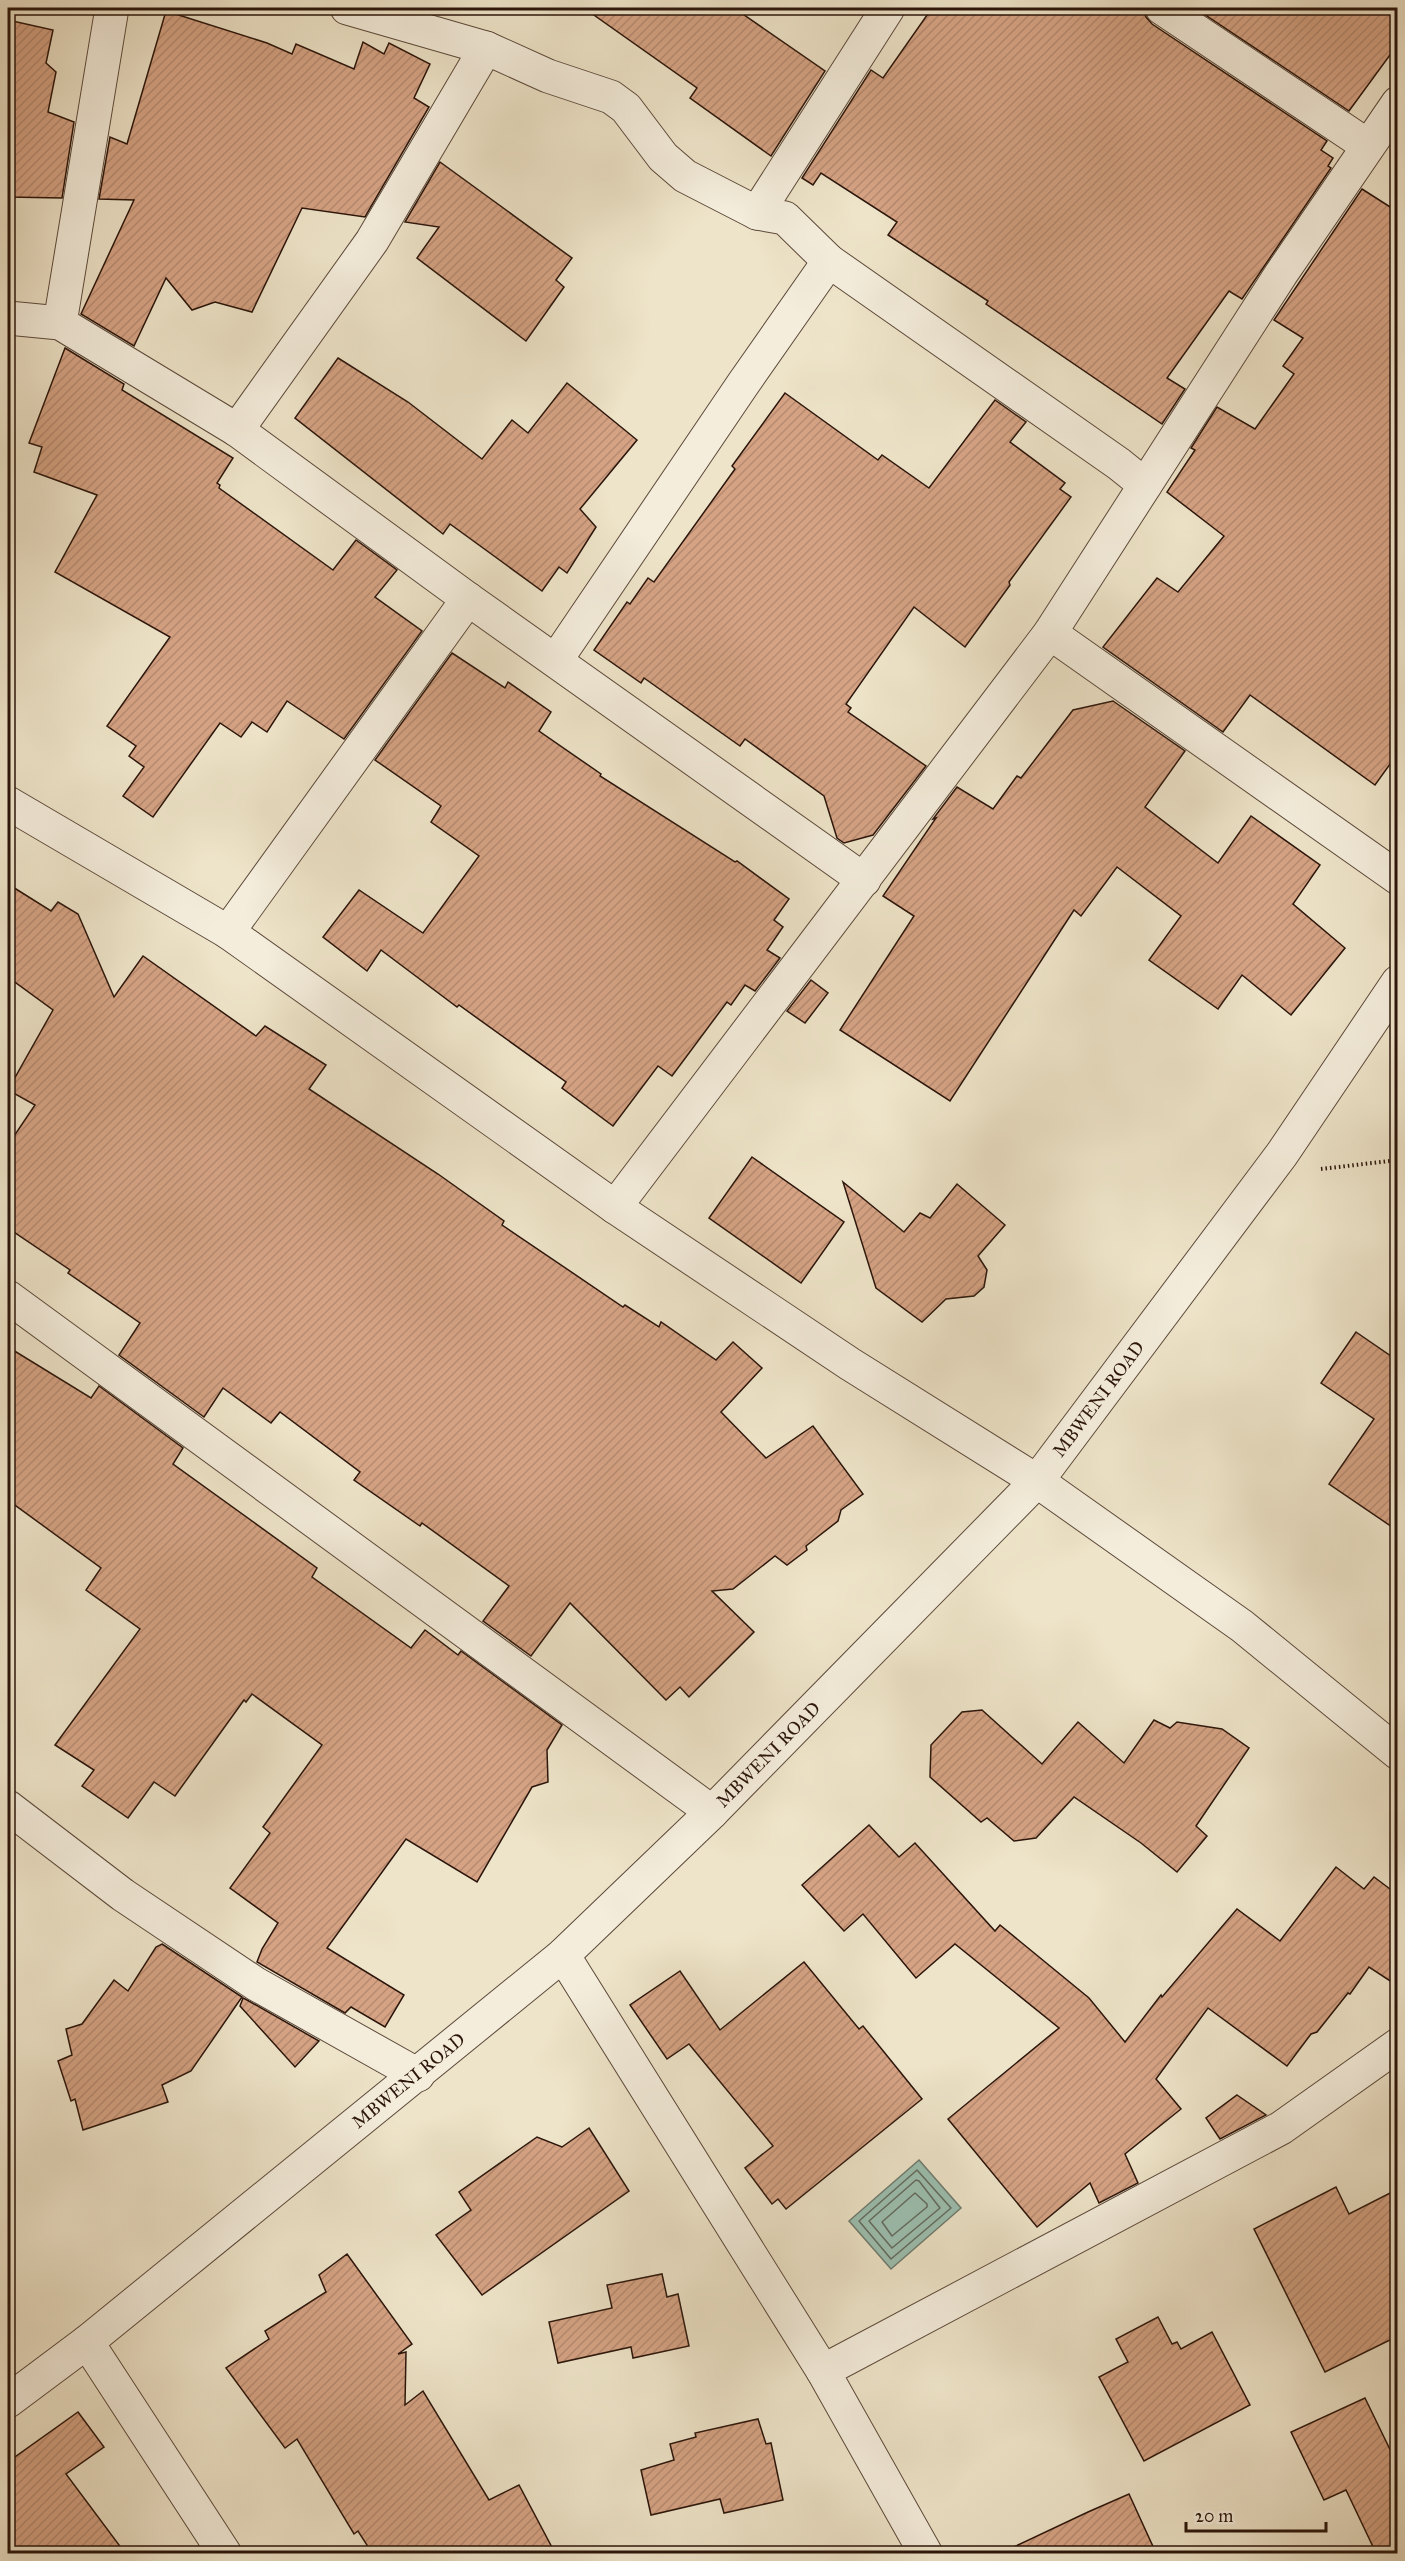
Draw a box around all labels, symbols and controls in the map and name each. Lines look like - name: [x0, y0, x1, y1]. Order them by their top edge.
- street label: MBWENI ROAD: [1048, 1337, 1149, 1461]
- street label: MBWENI ROAD: [712, 1697, 825, 1812]
- street label: MBWENI ROAD: [348, 2028, 469, 2133]
- scale bar: [1186, 2495, 1326, 2533]
- text: 20 m: [1195, 2505, 1233, 2527]

